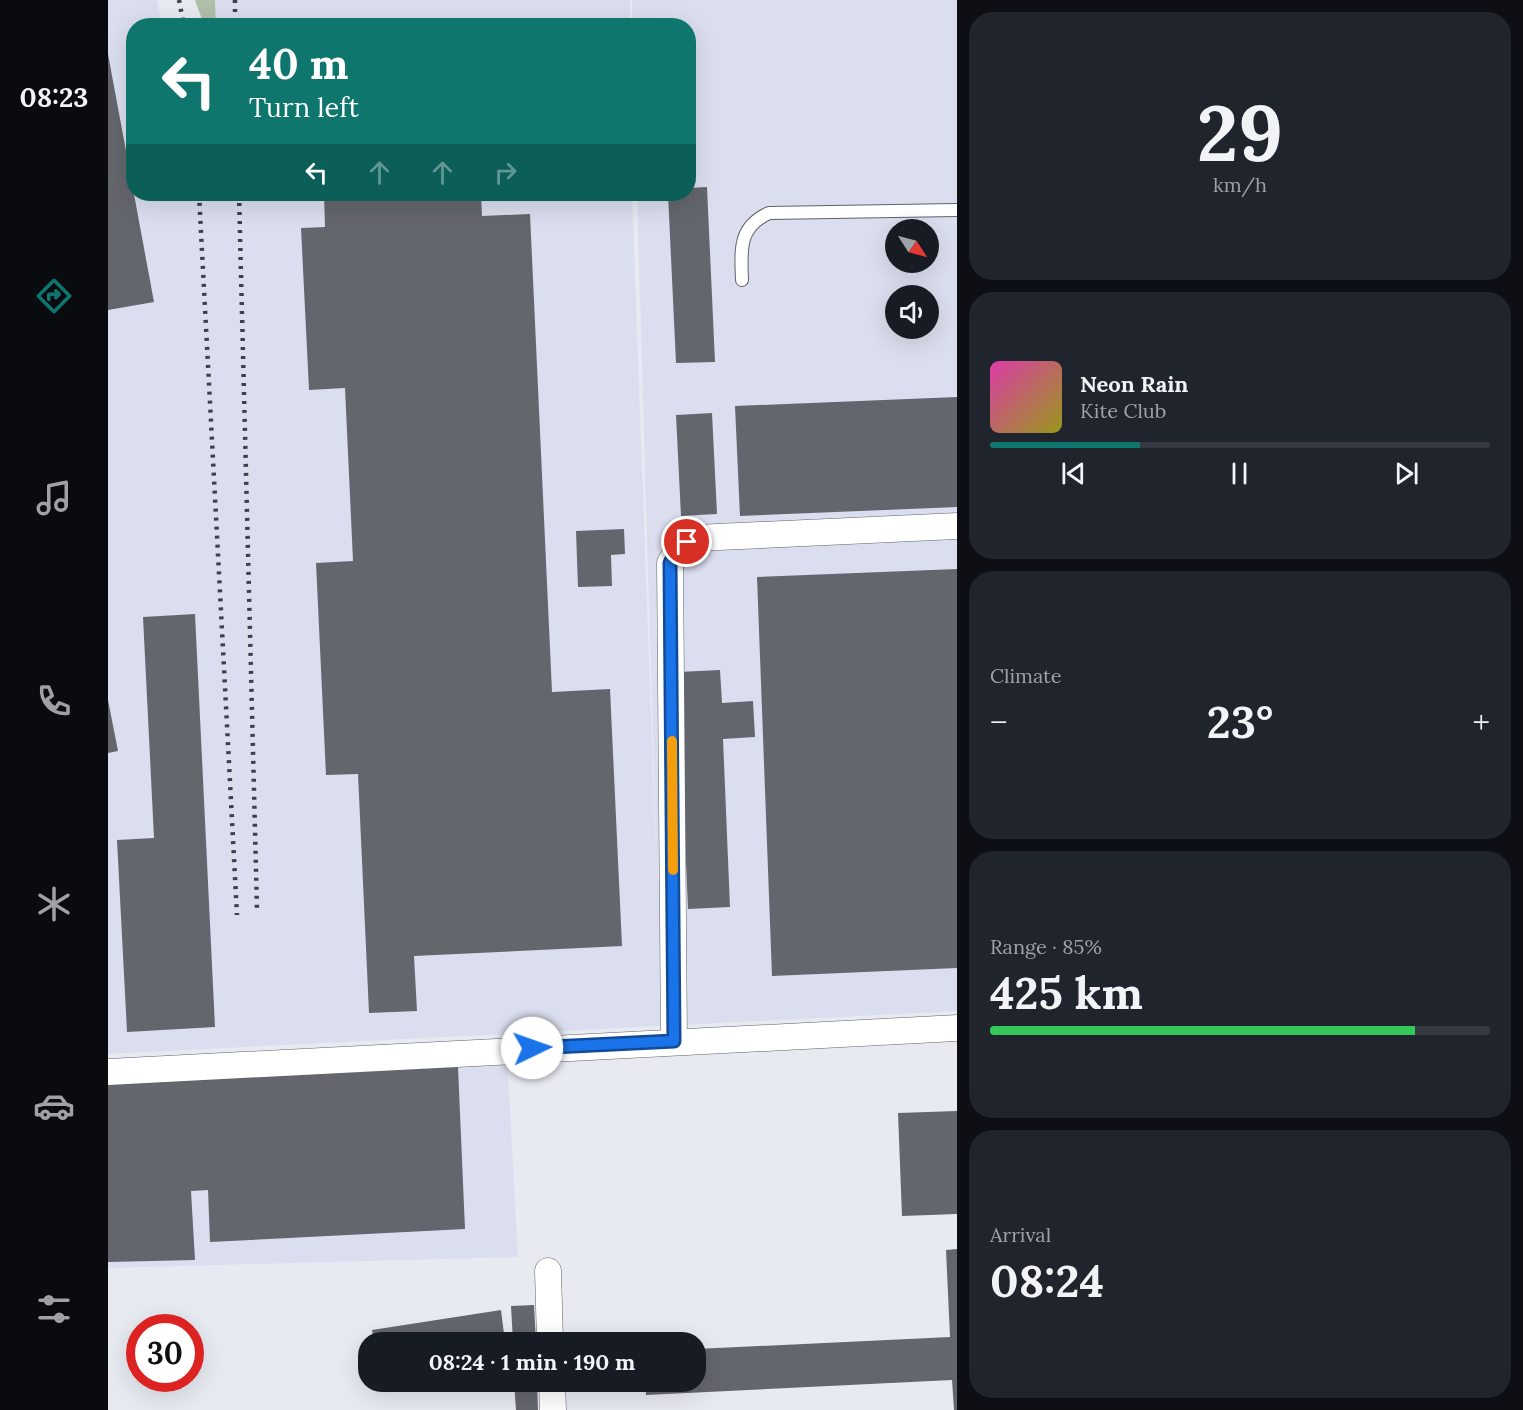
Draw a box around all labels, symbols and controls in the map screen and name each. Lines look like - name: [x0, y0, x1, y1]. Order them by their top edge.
- text: 40 m: [249, 37, 348, 91]
- icon: left: [150, 42, 228, 120]
- text: 08:23: [20, 80, 88, 114]
- text: 29: [1197, 83, 1283, 182]
- text: Turn left: [249, 90, 359, 124]
- icon: left: [300, 156, 333, 189]
- icon: ahead: [363, 156, 396, 189]
- icon: ahead: [426, 156, 459, 189]
- icon: right: [489, 156, 522, 189]
- text: km/h: [1213, 172, 1267, 197]
- north arrow: [885, 219, 939, 273]
- map controls: [885, 219, 939, 339]
- icon: directions: [33, 275, 75, 317]
- button: sound: [885, 285, 939, 339]
- text: Neon Rain: [1080, 370, 1188, 398]
- text: Kite Club: [1080, 398, 1166, 423]
- icon: previous: [1057, 457, 1090, 490]
- icon: pause: [1223, 457, 1256, 490]
- icon: next: [1390, 457, 1423, 490]
- icon: music: [33, 477, 75, 519]
- pin: [661, 516, 712, 567]
- icon: arrive: [670, 525, 703, 558]
- text: Climate: [990, 663, 1062, 688]
- icon: phone: [33, 680, 75, 722]
- text: 23°: [1207, 693, 1273, 750]
- text: −: [990, 701, 1008, 743]
- text: +: [1472, 701, 1490, 743]
- icon: climate: [33, 883, 75, 925]
- text: Range · 85%: [990, 934, 1102, 959]
- text: 425 km: [990, 964, 1143, 1021]
- position arrow: [500, 1016, 564, 1080]
- icon: car: [33, 1085, 75, 1127]
- text: Arrival: [990, 1222, 1051, 1247]
- text: 08:24: [990, 1252, 1104, 1309]
- icon: filters: [33, 1288, 75, 1330]
- speed limit sign: 30: [126, 1314, 204, 1392]
- text: 08:24 · 1 min · 190 m: [429, 1348, 635, 1376]

